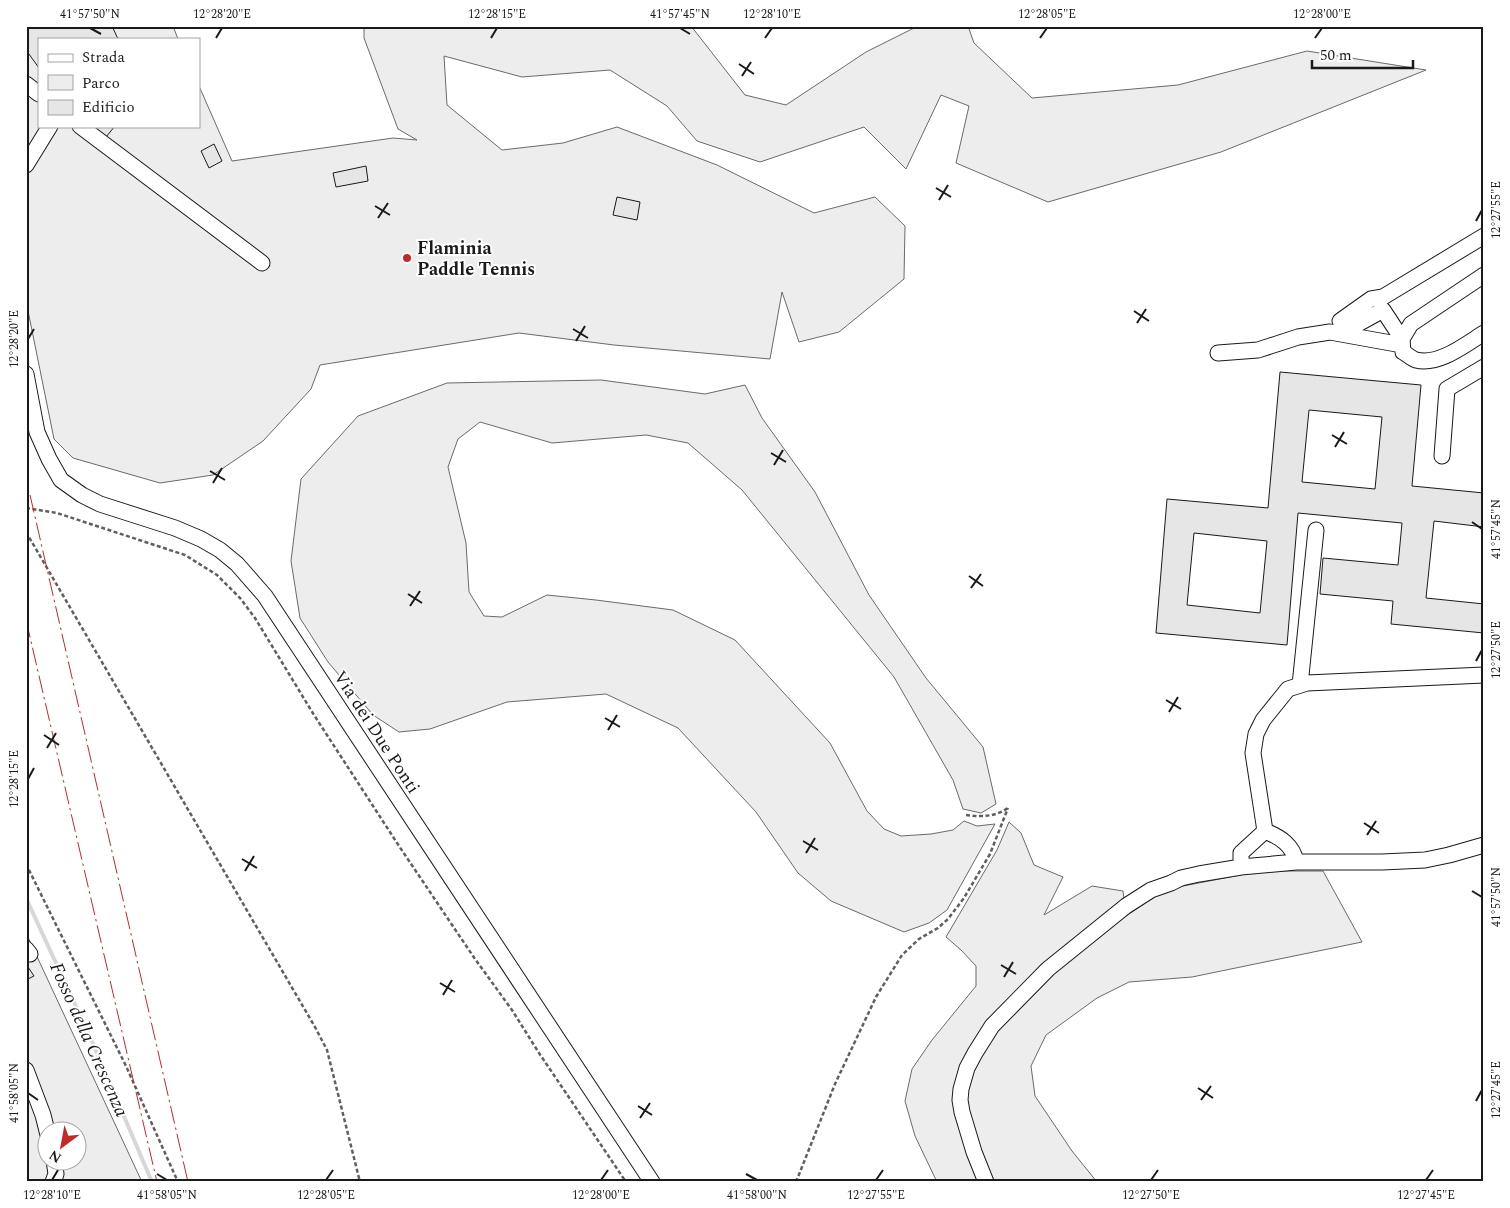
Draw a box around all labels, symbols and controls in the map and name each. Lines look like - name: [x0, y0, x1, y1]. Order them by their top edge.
- text: 41°57'50"N: [60, 5, 120, 24]
- text: 12°28'20"E: [193, 5, 251, 24]
- text: 12°28'15"E: [468, 5, 526, 24]
- text: 41°57'45"N: [650, 5, 710, 24]
- text: 12°28'10"E: [743, 5, 801, 24]
- text: 12°28'05"E: [1018, 5, 1076, 24]
- text: 12°28'00"E: [1293, 5, 1351, 24]
- legend: [38, 38, 200, 128]
- scale bar: [1312, 38, 1414, 70]
- text: 50 m: [1320, 44, 1352, 67]
- text: Strada: [82, 46, 125, 69]
- text: Parco: [82, 72, 120, 95]
- text: Edificio: [82, 96, 135, 119]
- text: 12°27'55"E: [1487, 181, 1506, 239]
- place label: Flaminia Paddle Tennis: [417, 235, 535, 283]
- marker: Flaminia Paddle Tennis: [401, 252, 413, 264]
- text: 12°28'20"E: [5, 310, 24, 368]
- text: 41°57'45"N: [1487, 499, 1506, 559]
- text: 12°27'50"E: [1487, 621, 1506, 679]
- street label: Via dei Due Ponti: [327, 665, 427, 799]
- text: 12°28'15"E: [5, 750, 24, 808]
- text: 41°57'50"N: [1487, 867, 1506, 927]
- water label: Fosso della Crescenza: [41, 957, 136, 1122]
- text: 12°27'45"E: [1487, 1061, 1506, 1119]
- text: 41°58'05"N: [5, 1063, 24, 1123]
- north arrow: [38, 1120, 88, 1170]
- text: N: [45, 1145, 66, 1169]
- text: 12°28'10"E: [23, 1186, 81, 1205]
- text: 41°58'05"N: [137, 1186, 197, 1205]
- text: 12°28'05"E: [297, 1186, 355, 1205]
- text: 12°28'00"E: [572, 1186, 630, 1205]
- text: 41°58'00"N: [727, 1186, 787, 1205]
- text: 12°27'55"E: [847, 1186, 905, 1205]
- text: 12°27'50"E: [1122, 1186, 1180, 1205]
- text: 12°27'45"E: [1397, 1186, 1455, 1205]

